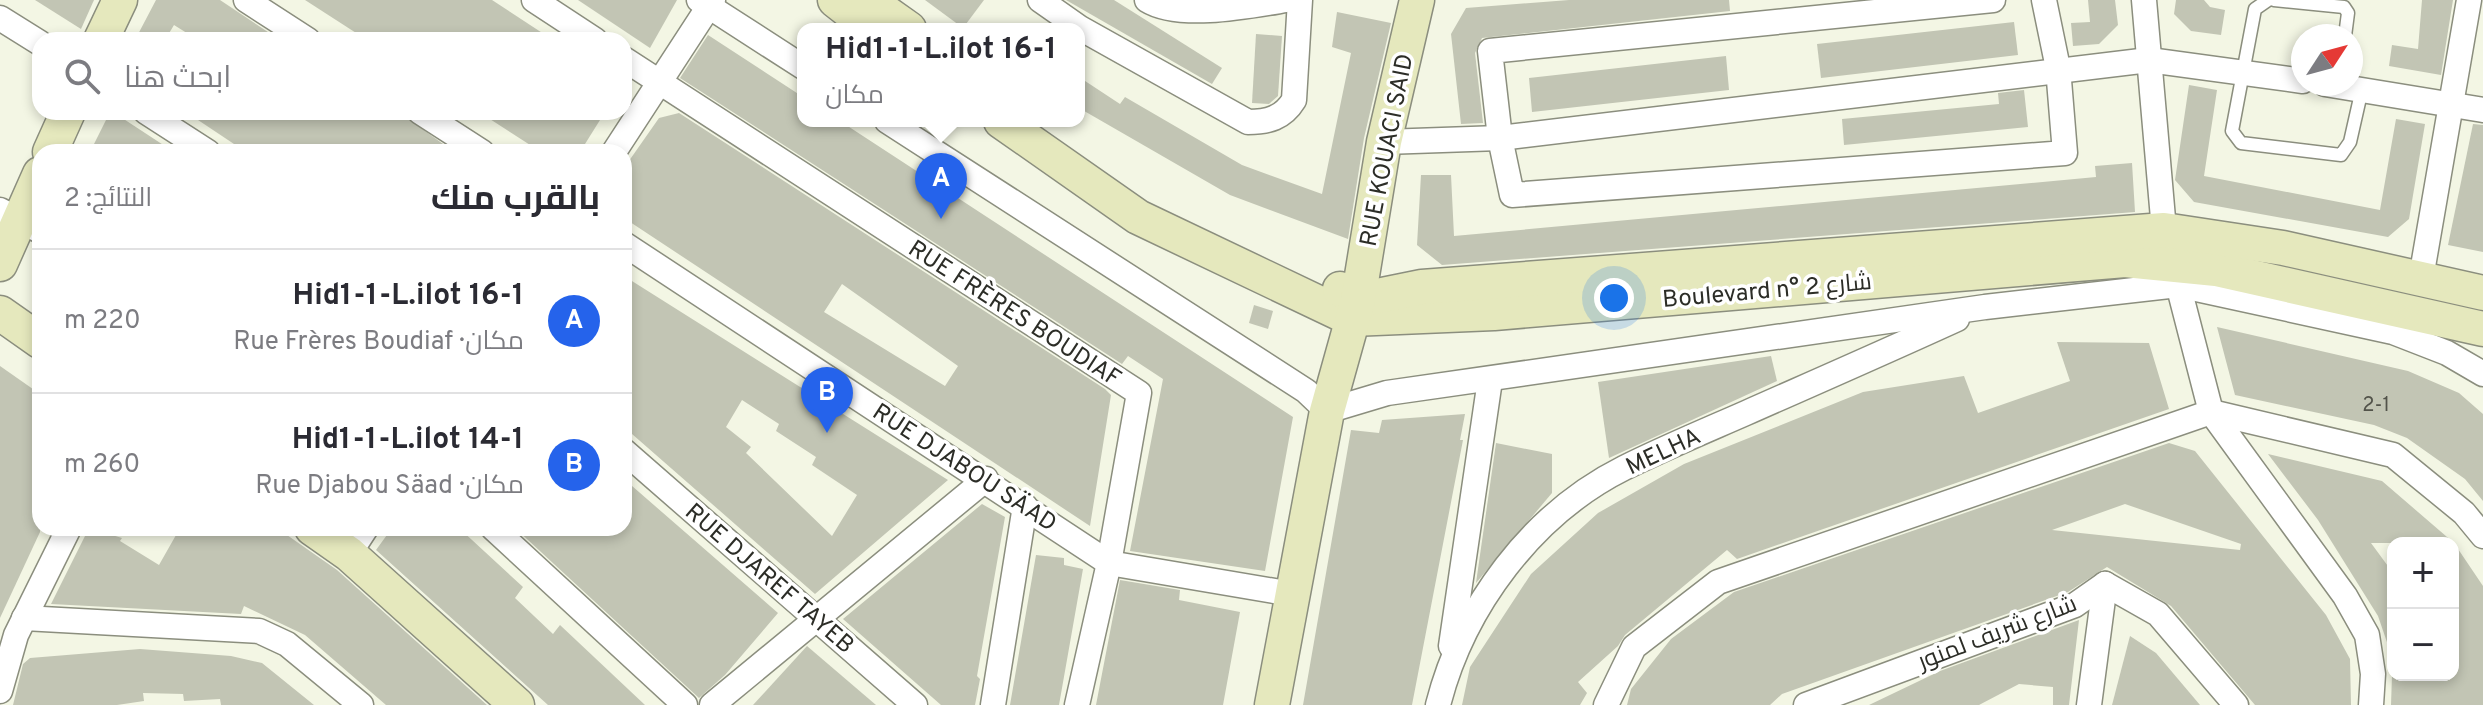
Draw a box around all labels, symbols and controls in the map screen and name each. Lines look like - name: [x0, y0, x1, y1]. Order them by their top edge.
- popup: [797, 23, 1085, 127]
- north arrow: [2291, 24, 2363, 96]
- search box: [32, 32, 632, 120]
- text: Hid1-1-L.ilot 16-1: [825, 32, 1057, 69]
- street label: RUE KOUACI SAID: [1355, 51, 1421, 249]
- icon: search: [60, 54, 104, 98]
- text: ابحث هنا: [124, 61, 231, 98]
- text: مكان: [825, 80, 884, 113]
- pin: A: [915, 153, 967, 219]
- text: بالقرب منك: [431, 179, 600, 222]
- text: النتائج: 2: [64, 183, 152, 216]
- street label: RUE FRÈRES BOUDIAF: [902, 233, 1127, 395]
- street label: Boulevard n° شارع 2: [1661, 268, 1873, 316]
- text: Hid1-1-L.ilot 16-1: [293, 278, 524, 315]
- your location: [1594, 278, 1634, 318]
- text: 220 m: [64, 305, 141, 338]
- text: A: [565, 305, 583, 338]
- text: مكان · Rue Frères Boudiaf: [233, 326, 524, 359]
- pin: B: [801, 367, 853, 433]
- house number: 2-1: [2362, 393, 2390, 419]
- street label: RUE DJABOU SÄAD: [866, 397, 1062, 539]
- text: Hid1-1-L.ilot 14-1: [292, 422, 524, 459]
- street label: MELHA: [1622, 422, 1706, 483]
- text: 260 m: [64, 449, 140, 482]
- text: B: [565, 449, 583, 482]
- text: مكان · Rue Djabou Säad: [255, 470, 524, 503]
- street label: RUE DJAREF TAYEB: [678, 498, 860, 661]
- map controls: [2387, 537, 2459, 681]
- button: +: [2387, 537, 2459, 609]
- street label: شارع شريف لمنور: [1912, 590, 2082, 679]
- button: −: [2387, 609, 2459, 681]

